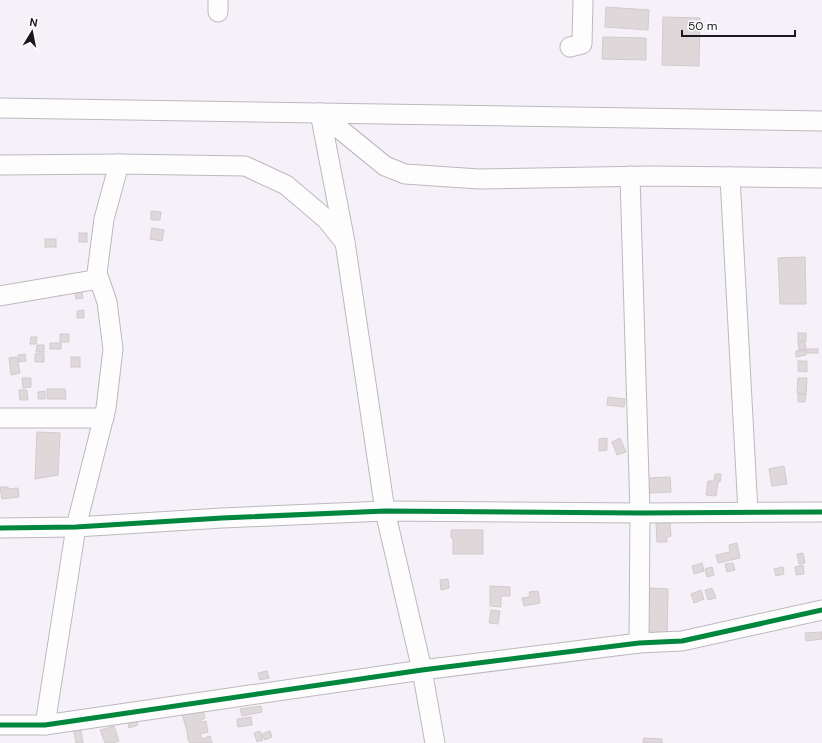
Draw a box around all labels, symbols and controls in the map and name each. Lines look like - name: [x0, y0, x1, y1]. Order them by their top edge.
- north arrow: [12, 12, 52, 52]
- scale bar: [682, 12, 795, 38]
- text: N: [29, 15, 39, 30]
- text: 50 m: [688, 18, 717, 34]

